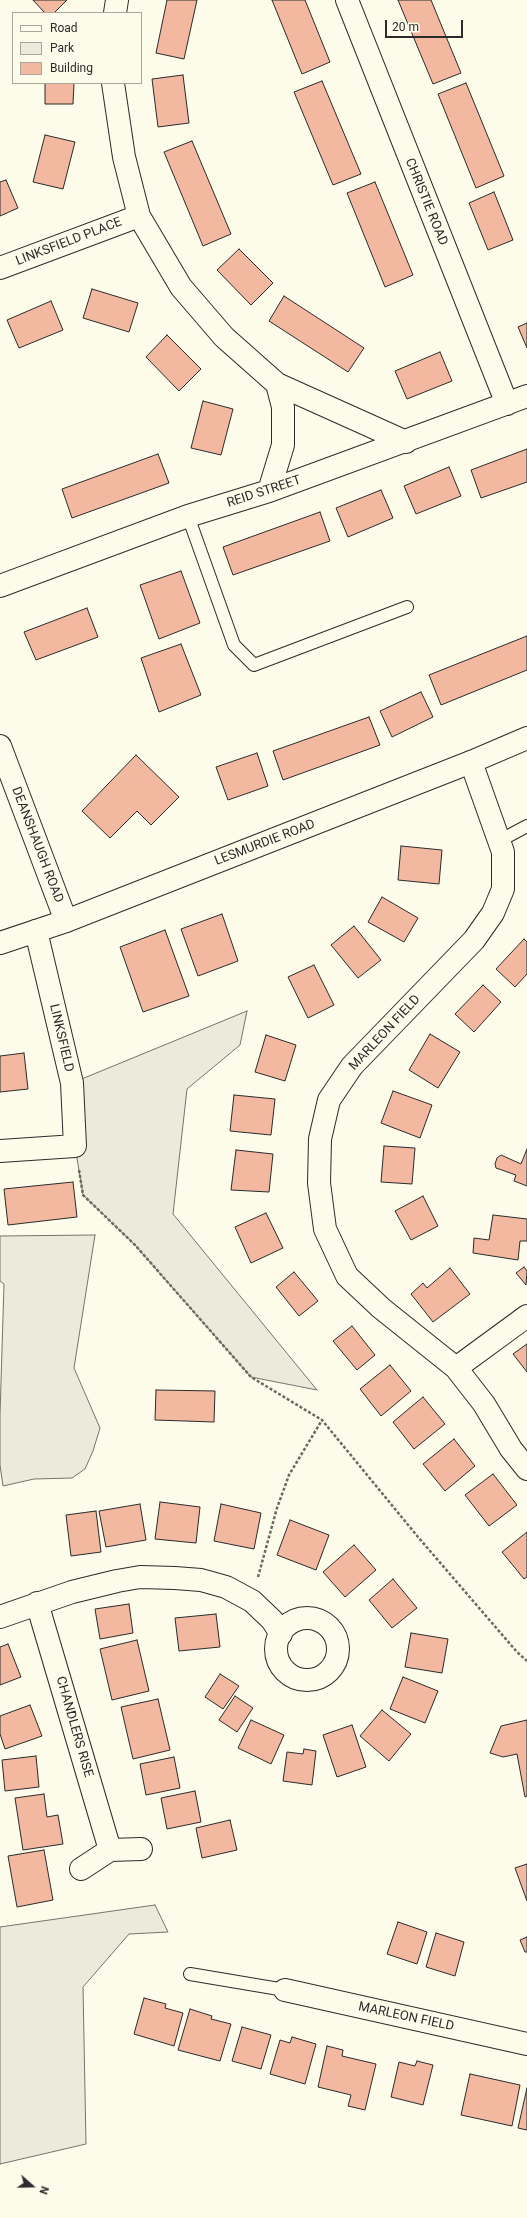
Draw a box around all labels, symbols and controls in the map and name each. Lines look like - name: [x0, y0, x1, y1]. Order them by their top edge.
- legend: [12, 12, 142, 84]
- scale bar: [387, 12, 465, 38]
- text: 20 m: [392, 20, 419, 34]
- text: Road: [50, 21, 78, 35]
- text: Park: [50, 41, 74, 55]
- text: Building: [50, 61, 93, 75]
- street label: CHRISTIE ROAD: [401, 156, 451, 248]
- street label: LINKSFIELD PLACE: [14, 215, 124, 269]
- street label: REID STREET: [225, 473, 303, 511]
- street label: DEANSHAUGH ROAD: [8, 785, 66, 905]
- street label: LESMURDIE ROAD: [213, 817, 317, 869]
- street label: MARLEON FIELD: [346, 992, 424, 1074]
- street label: LINKSFIELD: [46, 1002, 76, 1074]
- street label: CHANDLERS RISE: [52, 1675, 96, 1779]
- street label: MARLEON FIELD: [357, 1999, 455, 2035]
- north arrow: [12, 2166, 52, 2206]
- text: N: [36, 2184, 51, 2196]

